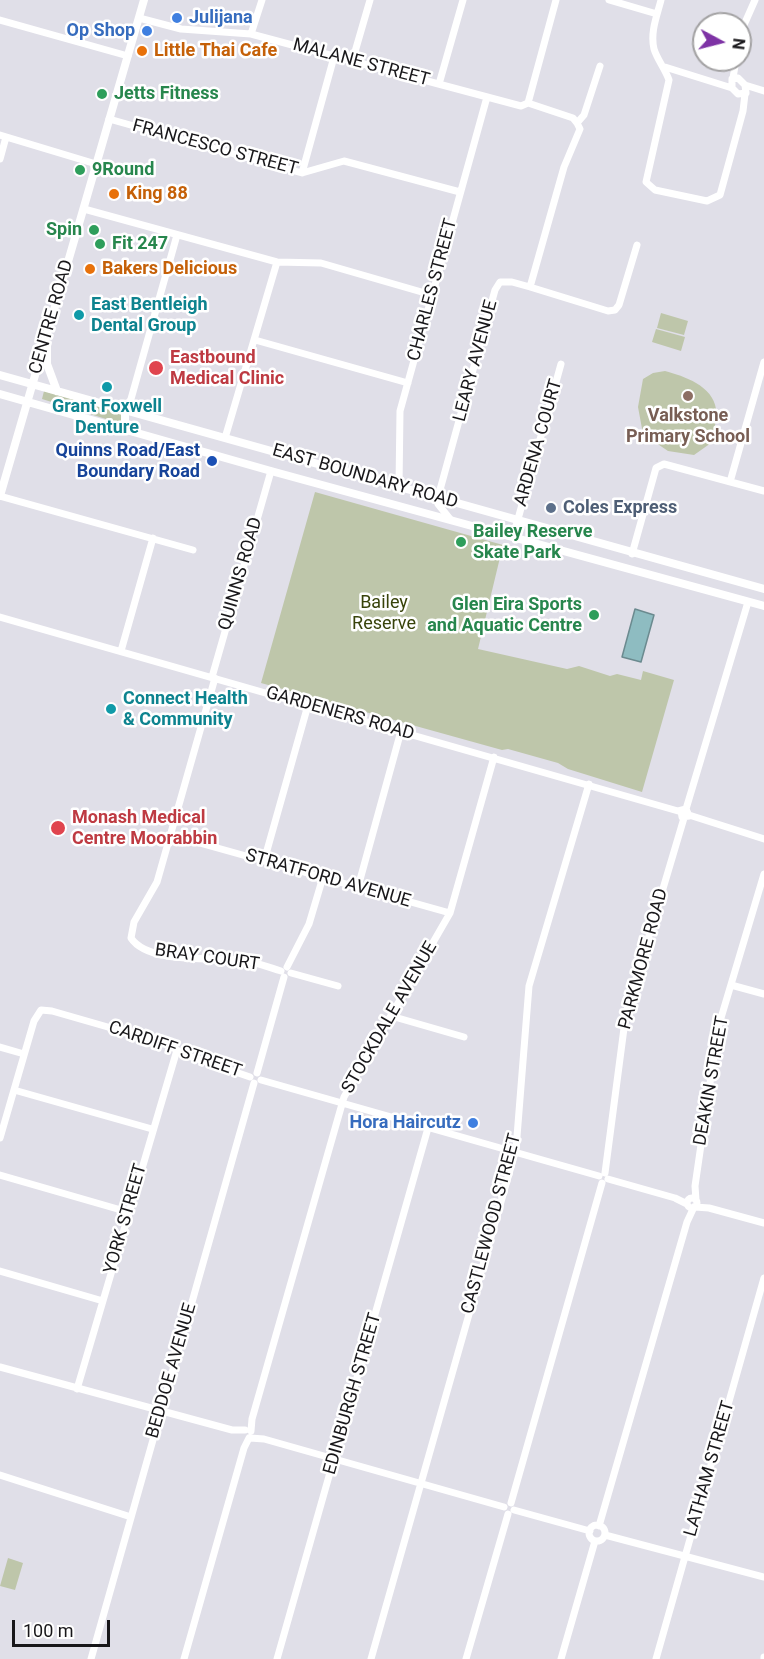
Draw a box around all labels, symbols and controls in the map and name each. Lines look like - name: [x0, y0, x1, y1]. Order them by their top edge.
- place label: Julijana: [189, 7, 253, 29]
- marker: Julijana: [170, 11, 184, 25]
- north arrow: [692, 12, 752, 72]
- place label: Op Shop: [67, 20, 135, 42]
- marker: Op Shop: [140, 24, 154, 38]
- street label: MALANE STREET: [290, 34, 432, 92]
- text: N: [728, 37, 748, 51]
- place label: Little Thai Cafe: [154, 40, 277, 62]
- marker: Little Thai Cafe: [135, 44, 149, 58]
- place label: Jetts Fitness: [114, 83, 219, 105]
- marker: Jetts Fitness: [95, 87, 109, 101]
- street label: FRANCESCO STREET: [130, 115, 300, 181]
- place label: 9Round: [92, 159, 154, 181]
- marker: 9Round: [73, 163, 87, 177]
- place label: King 88: [126, 183, 188, 205]
- marker: King 88: [107, 187, 121, 201]
- street label: CHARLES STREET: [404, 216, 462, 364]
- place label: Spin: [46, 219, 82, 241]
- marker: Spin: [87, 223, 101, 237]
- place label: Fit 247: [112, 233, 168, 255]
- marker: Fit 247: [93, 237, 107, 251]
- street label: CENTRE ROAD: [25, 257, 79, 377]
- place label: Bakers Delicious: [102, 258, 237, 280]
- marker: Bakers Delicious: [83, 262, 97, 276]
- place label: East Bentleigh Dental Group: [91, 294, 208, 336]
- street label: LEARY AVENUE: [449, 298, 503, 424]
- marker: East Bentleigh Dental Group: [72, 308, 86, 322]
- place label: Eastbound Medical Clinic: [170, 347, 284, 389]
- marker: Eastbound Medical Clinic: [147, 359, 165, 377]
- street label: ARDENA COURT: [511, 377, 567, 509]
- marker: Grant Foxwell Denture: [100, 380, 114, 394]
- marker: Valkstone Primary School: [681, 389, 695, 403]
- place label: Grant Foxwell Denture: [52, 396, 162, 438]
- place label: Valkstone Primary School: [626, 405, 750, 448]
- place label: Quinns Road/East Boundary Road: [56, 440, 200, 482]
- street label: EAST BOUNDARY ROAD: [270, 440, 460, 514]
- marker: Quinns Road/East Boundary Road: [205, 454, 219, 468]
- place label: Coles Express: [563, 497, 677, 519]
- marker: Coles Express: [544, 501, 558, 515]
- street label: QUINNS ROAD: [215, 515, 267, 633]
- place label: Bailey Reserve Skate Park: [473, 521, 592, 564]
- marker: Bailey Reserve Skate Park: [454, 535, 468, 549]
- park label: Bailey Reserve: [352, 592, 416, 634]
- place label: Glen Eira Sports and Aquatic Centre: [427, 594, 582, 636]
- marker: Glen Eira Sports and Aquatic Centre: [587, 608, 601, 622]
- street label: GARDENERS ROAD: [263, 682, 417, 746]
- place label: Connect Health & Community: [123, 688, 248, 730]
- marker: Connect Health & Community: [104, 702, 118, 716]
- place label: Monash Medical Centre Moorabbin: [72, 807, 217, 850]
- marker: Monash Medical Centre Moorabbin: [49, 819, 67, 837]
- street label: STRATFORD AVENUE: [243, 845, 413, 913]
- street label: PARKMORE ROAD: [615, 886, 673, 1032]
- street label: STOCKDALE AVENUE: [338, 938, 442, 1098]
- street label: BRAY COURT: [153, 940, 261, 976]
- street label: DEAKIN STREET: [690, 1015, 734, 1147]
- street label: CARDIFF STREET: [106, 1017, 244, 1083]
- place label: Hora Haircutz: [349, 1112, 461, 1134]
- marker: Hora Haircutz: [466, 1116, 480, 1130]
- street label: CASTLEWOOD STREET: [458, 1132, 526, 1316]
- street label: YORK STREET: [100, 1161, 152, 1277]
- street label: BEDDOE AVENUE: [142, 1301, 202, 1441]
- street label: EDINBURGH STREET: [320, 1311, 386, 1477]
- street label: LATHAM STREET: [680, 1399, 740, 1539]
- scale bar: [15, 1608, 112, 1646]
- text: 100 m: [23, 1620, 74, 1641]

